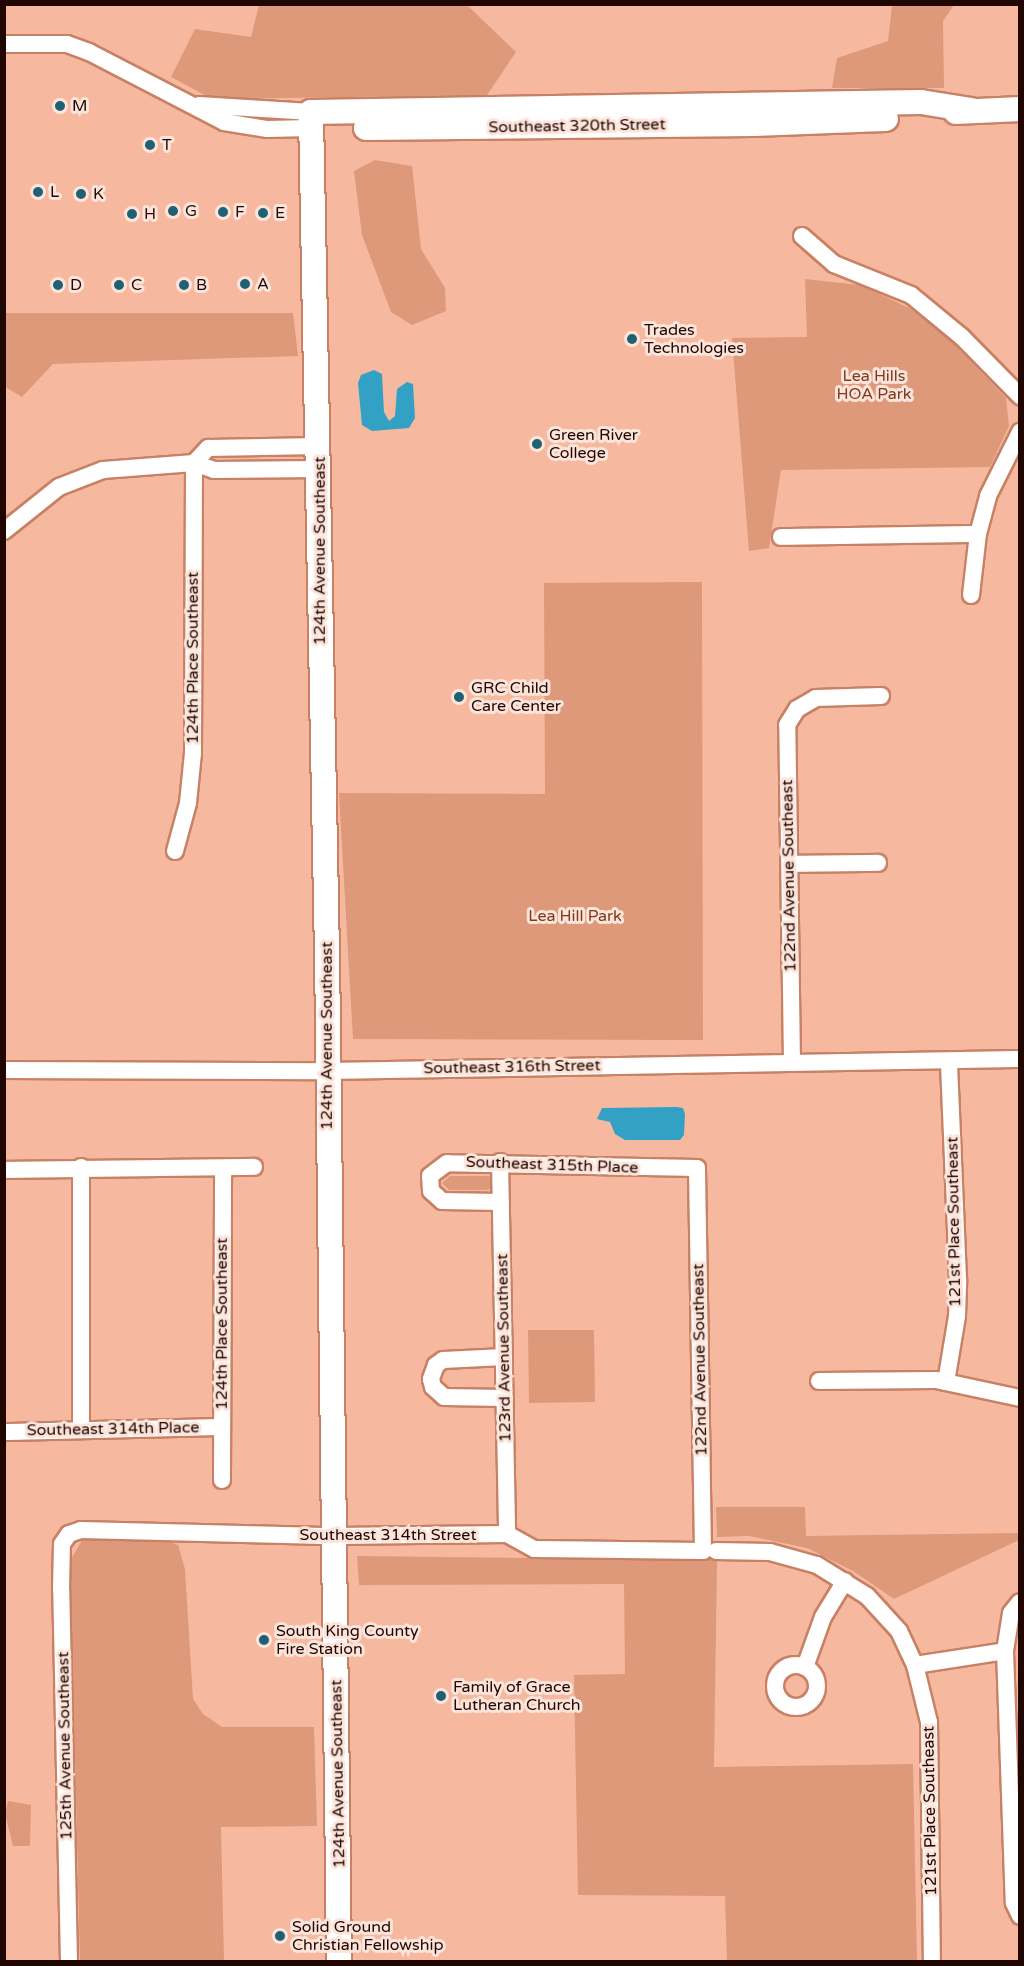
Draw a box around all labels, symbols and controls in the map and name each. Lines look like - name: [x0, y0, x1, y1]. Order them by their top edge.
- place label: M: [72, 96, 87, 116]
- marker: M: [53, 99, 67, 113]
- street label: Southeast 320th Street: [488, 115, 666, 137]
- place label: T: [162, 135, 172, 155]
- marker: T: [143, 138, 157, 152]
- place label: L: [50, 182, 59, 202]
- place label: K: [93, 184, 104, 204]
- marker: L: [31, 185, 45, 199]
- marker: K: [74, 187, 88, 201]
- place label: G: [185, 201, 197, 221]
- place label: F: [235, 202, 245, 222]
- place label: E: [275, 203, 285, 223]
- place label: H: [144, 204, 156, 224]
- marker: G: [166, 204, 180, 218]
- marker: F: [216, 205, 230, 219]
- marker: E: [256, 206, 270, 220]
- marker: H: [125, 207, 139, 221]
- place label: A: [257, 274, 269, 294]
- place label: D: [70, 275, 82, 295]
- place label: C: [131, 275, 142, 295]
- place label: B: [196, 275, 207, 295]
- marker: A: [238, 277, 252, 291]
- marker: D: [51, 278, 65, 292]
- marker: C: [112, 278, 126, 292]
- marker: B: [177, 278, 191, 292]
- place label: Trades Technologies: [644, 320, 744, 358]
- marker: Trades Technologies: [625, 332, 639, 346]
- park label: Lea Hills HOA Park: [836, 366, 912, 404]
- place label: Green River College: [549, 425, 638, 463]
- marker: Green River College: [530, 437, 544, 451]
- street label: 124th Avenue Southeast: [310, 457, 330, 645]
- street label: 124th Place Southeast: [183, 572, 203, 744]
- place label: GRC Child Care Center: [471, 678, 561, 716]
- marker: GRC Child Care Center: [452, 690, 466, 704]
- street label: 122nd Avenue Southeast: [778, 780, 800, 972]
- park label: Lea Hill Park: [528, 906, 622, 926]
- street label: 124th Avenue Southeast: [317, 942, 337, 1130]
- street label: Southeast 316th Street: [423, 1056, 601, 1078]
- street label: 121st Place Southeast: [943, 1137, 965, 1307]
- street label: Southeast 315th Place: [466, 1152, 638, 1178]
- street label: 124th Place Southeast: [212, 1238, 232, 1410]
- street label: 123rd Avenue Southeast: [493, 1254, 515, 1442]
- street label: 122nd Avenue Southeast: [689, 1264, 711, 1456]
- street label: Southeast 314th Place: [27, 1418, 199, 1440]
- street label: Southeast 314th Street: [299, 1525, 477, 1545]
- place label: South King County Fire Station: [276, 1621, 419, 1659]
- marker: South King County Fire Station: [257, 1633, 271, 1647]
- street label: 125th Avenue Southeast: [54, 1652, 76, 1840]
- place label: Family of Grace Lutheran Church: [453, 1677, 581, 1715]
- street label: 124th Avenue Southeast: [327, 1680, 349, 1868]
- marker: Family of Grace Lutheran Church: [434, 1689, 448, 1703]
- street label: 121st Place Southeast: [919, 1726, 941, 1896]
- place label: Solid Ground Christian Fellowship: [292, 1917, 443, 1955]
- marker: Solid Ground Christian Fellowship: [273, 1929, 287, 1943]

